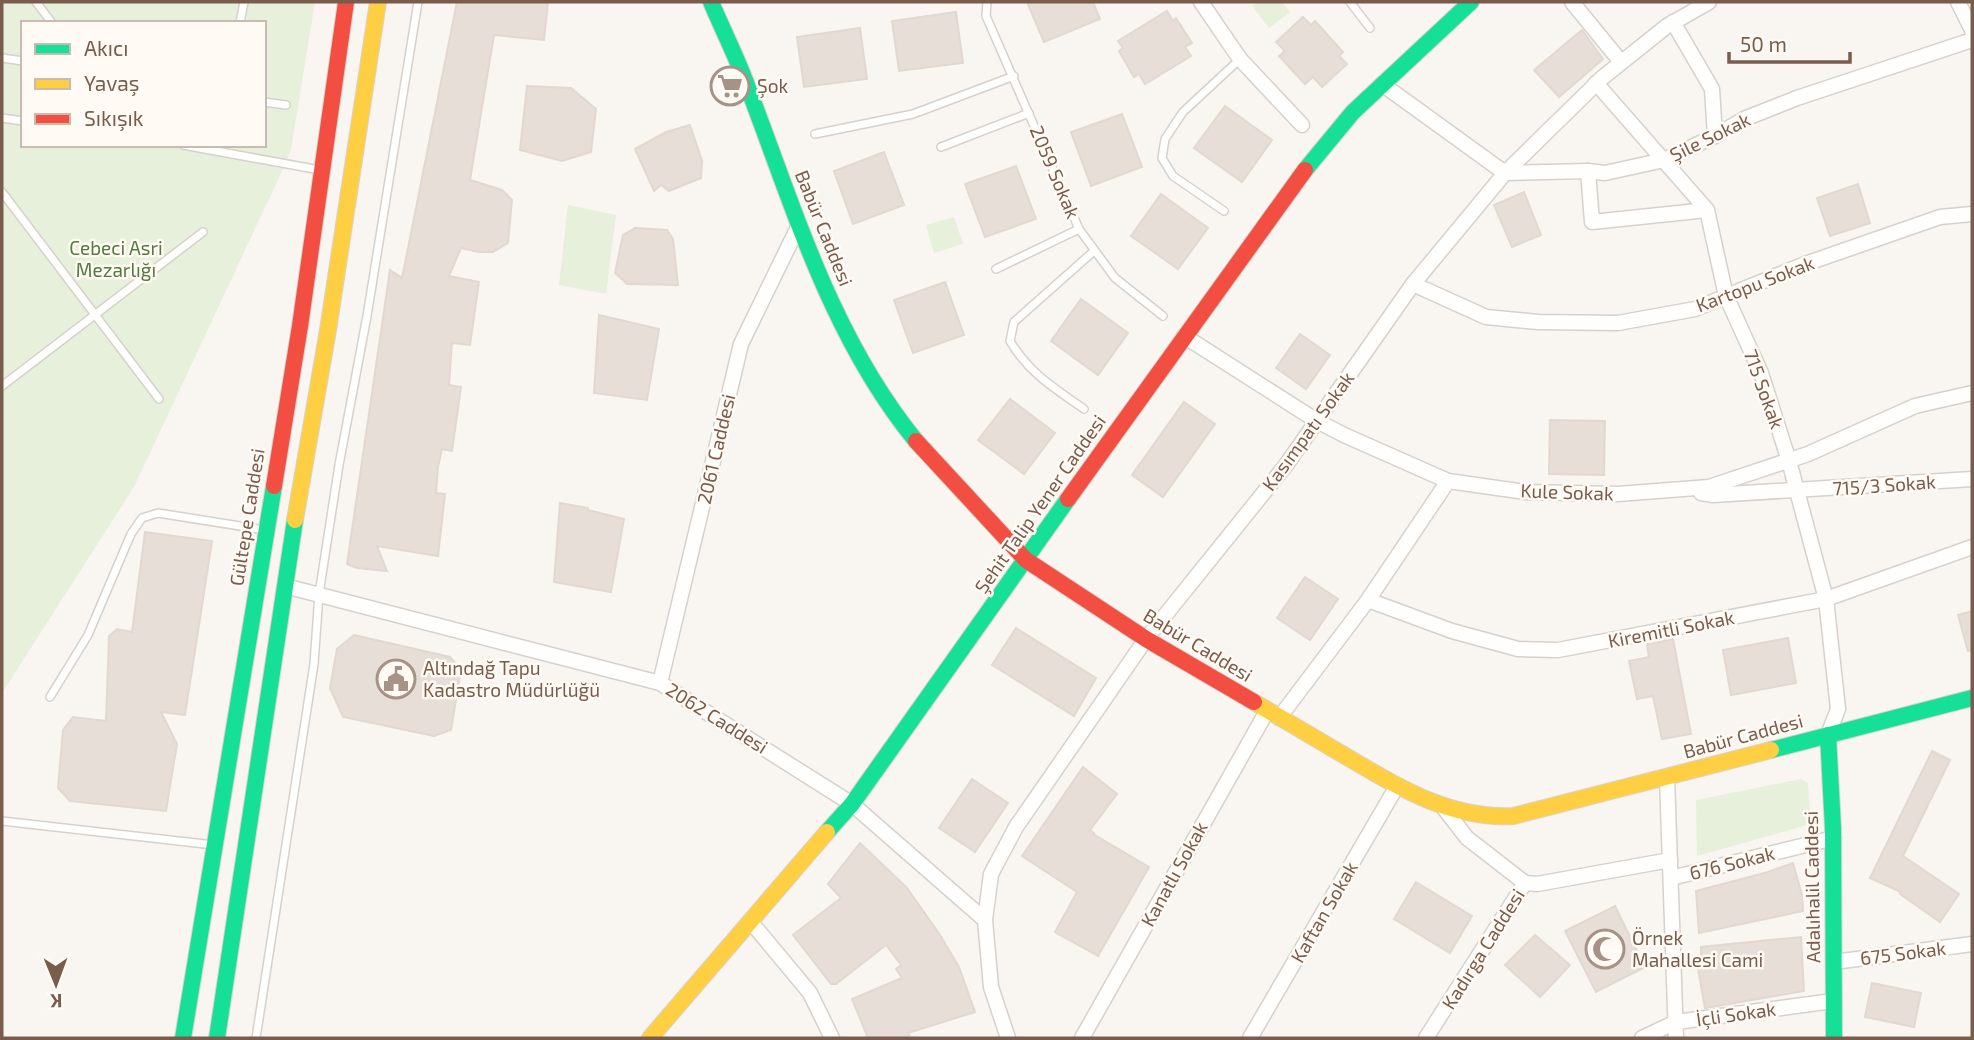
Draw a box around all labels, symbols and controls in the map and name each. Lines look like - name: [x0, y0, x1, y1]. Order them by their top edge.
- legend: [21, 21, 266, 147]
- scale bar: [1729, 21, 1850, 65]
- text: 50 m: [1740, 31, 1787, 56]
- text: Akıcı: [84, 35, 128, 60]
- supermarket icon: Şok: [709, 65, 751, 107]
- text: Yavaş: [84, 70, 140, 97]
- place label: Şok: [757, 74, 788, 98]
- text: Sıkışık: [84, 105, 144, 132]
- street label: Şile Sokak: [1666, 107, 1755, 167]
- street label: 2059 Sokak: [1026, 122, 1085, 222]
- street label: Babür Caddesi: [791, 167, 858, 289]
- park label: Cebeci Asri Mezarlığı: [69, 236, 163, 281]
- street label: Kartopu Sokak: [1693, 250, 1817, 317]
- street label: 715 Sokak: [1739, 346, 1790, 432]
- street label: Kasımpatı Sokak: [1257, 366, 1359, 495]
- street label: 2061 Caddesi: [692, 392, 739, 506]
- street label: Şehit Talip Yener Caddesi: [969, 410, 1111, 598]
- street label: Gültepe Caddesi: [224, 447, 269, 587]
- street label: 715/3 Sokak: [1832, 469, 1937, 500]
- street label: Kule Sokak: [1520, 478, 1614, 505]
- street label: Babür Caddesi: [1140, 603, 1257, 686]
- street label: Kiremitli Sokak: [1606, 605, 1736, 652]
- place label: Altındağ Tapu Kadastro Müdürlüğü: [423, 656, 600, 701]
- public building icon: Altındağ Tapu Kadastro Müdürlüğü: [375, 658, 417, 700]
- street label: 2062 Caddesi: [662, 677, 772, 758]
- street label: Babür Caddesi: [1681, 708, 1805, 763]
- street label: Adalıhalil Caddesi: [1799, 811, 1824, 963]
- street label: Kanatlı Sokak: [1135, 817, 1212, 930]
- street label: 676 Sokak: [1687, 841, 1777, 884]
- street label: Kaftan Sokak: [1285, 857, 1362, 966]
- street label: Kadırga Caddesi: [1436, 884, 1529, 1013]
- place label: Örnek Mahallesi Cami: [1632, 926, 1763, 971]
- mosque icon: Örnek Mahallesi Cami: [1584, 928, 1626, 970]
- street label: 675 Sokak: [1859, 936, 1947, 969]
- north arrow: [21, 949, 91, 1019]
- text: K: [50, 990, 63, 1013]
- street label: İçli Sokak: [1695, 996, 1778, 1031]

